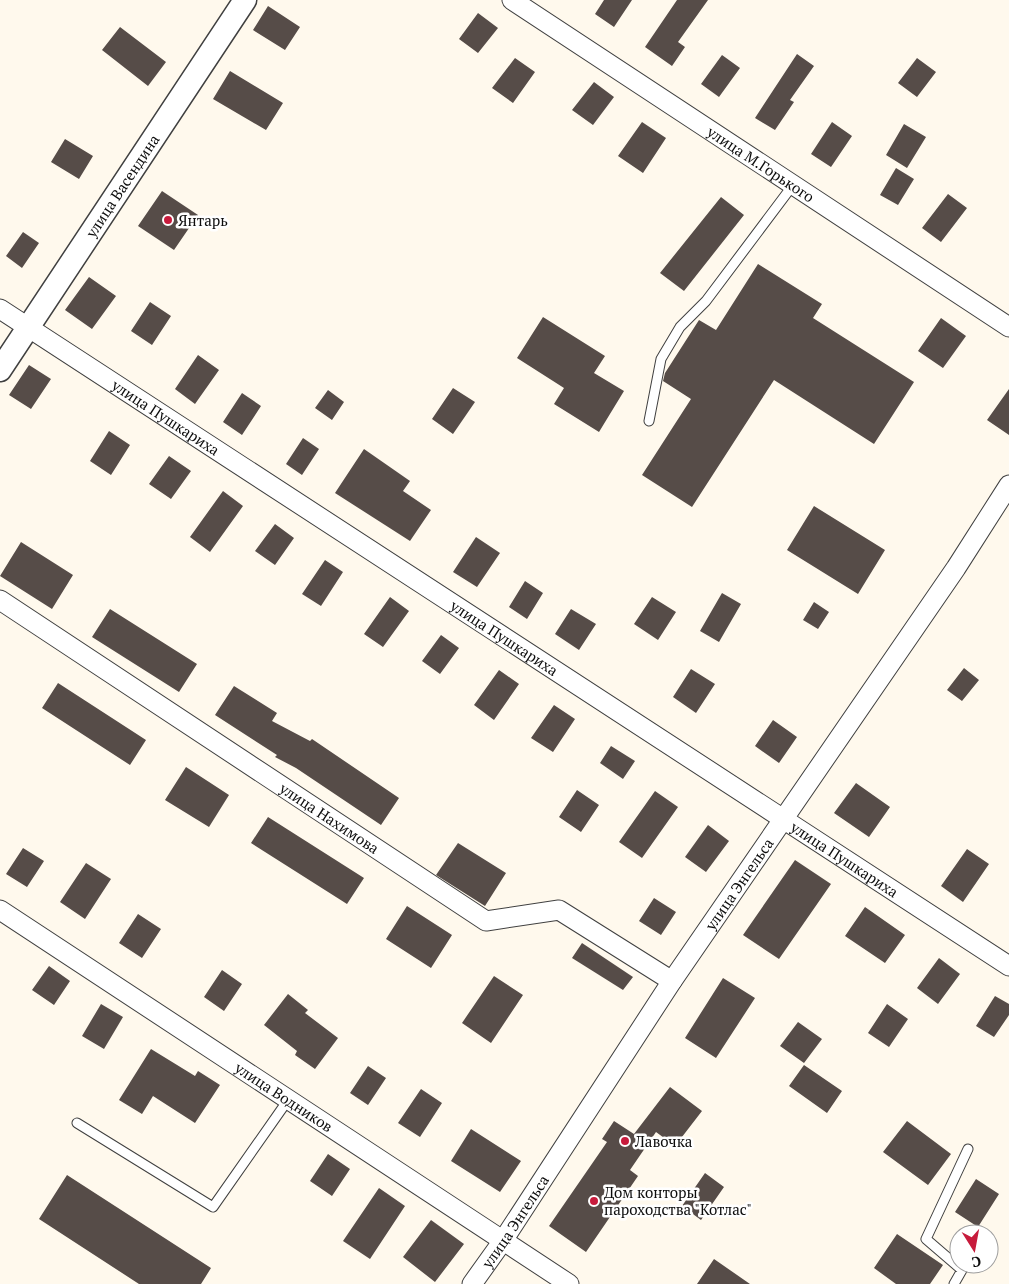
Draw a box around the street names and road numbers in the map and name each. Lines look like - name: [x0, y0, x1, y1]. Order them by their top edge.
- street label: улица М.Горького: [703, 121, 818, 206]
- street label: улица Васендина: [80, 130, 164, 242]
- street label: улица Пушкариха: [107, 374, 224, 460]
- street label: улица Пушкариха: [446, 595, 563, 680]
- street label: улица Нахимова: [275, 777, 384, 858]
- street label: улица Пушкариха: [786, 816, 903, 902]
- street label: улица Энгельса: [699, 833, 778, 935]
- street label: улица Водников: [230, 1057, 337, 1136]
- street label: улица Энгельса: [476, 1171, 553, 1273]

